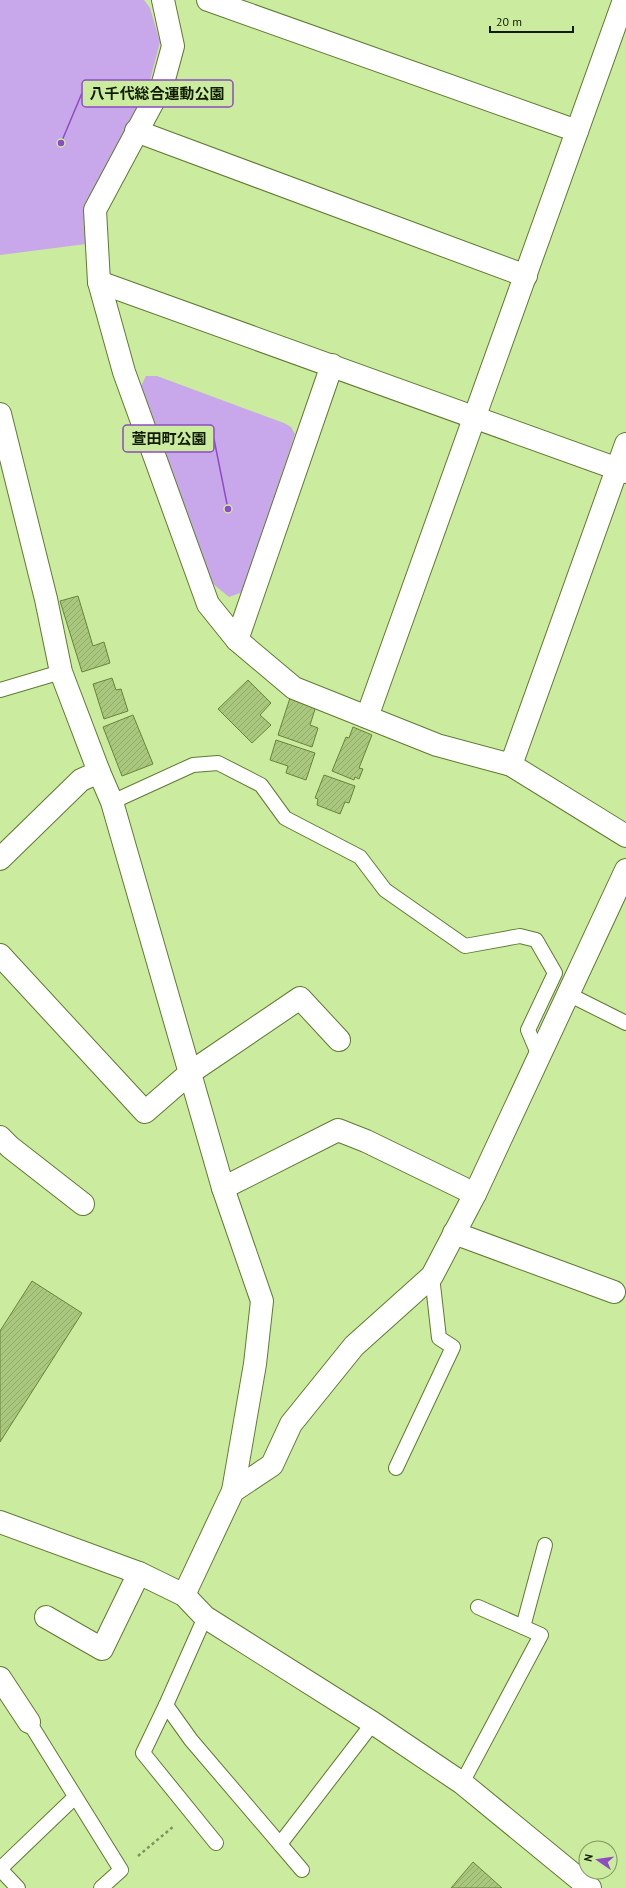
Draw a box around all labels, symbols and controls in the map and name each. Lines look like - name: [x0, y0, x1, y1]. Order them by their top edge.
- scale bar: [490, 8, 573, 34]
- text: 20 m: [496, 14, 522, 29]
- callout: 八千代総合運動公園: [82, 80, 233, 107]
- text: 八千代総合運動公園: [89, 84, 225, 103]
- callout: 萱田町公園: [123, 425, 214, 452]
- text: 萱田町公園: [131, 429, 207, 448]
- north arrow: [578, 1840, 618, 1880]
- text: N: [581, 1853, 596, 1863]

